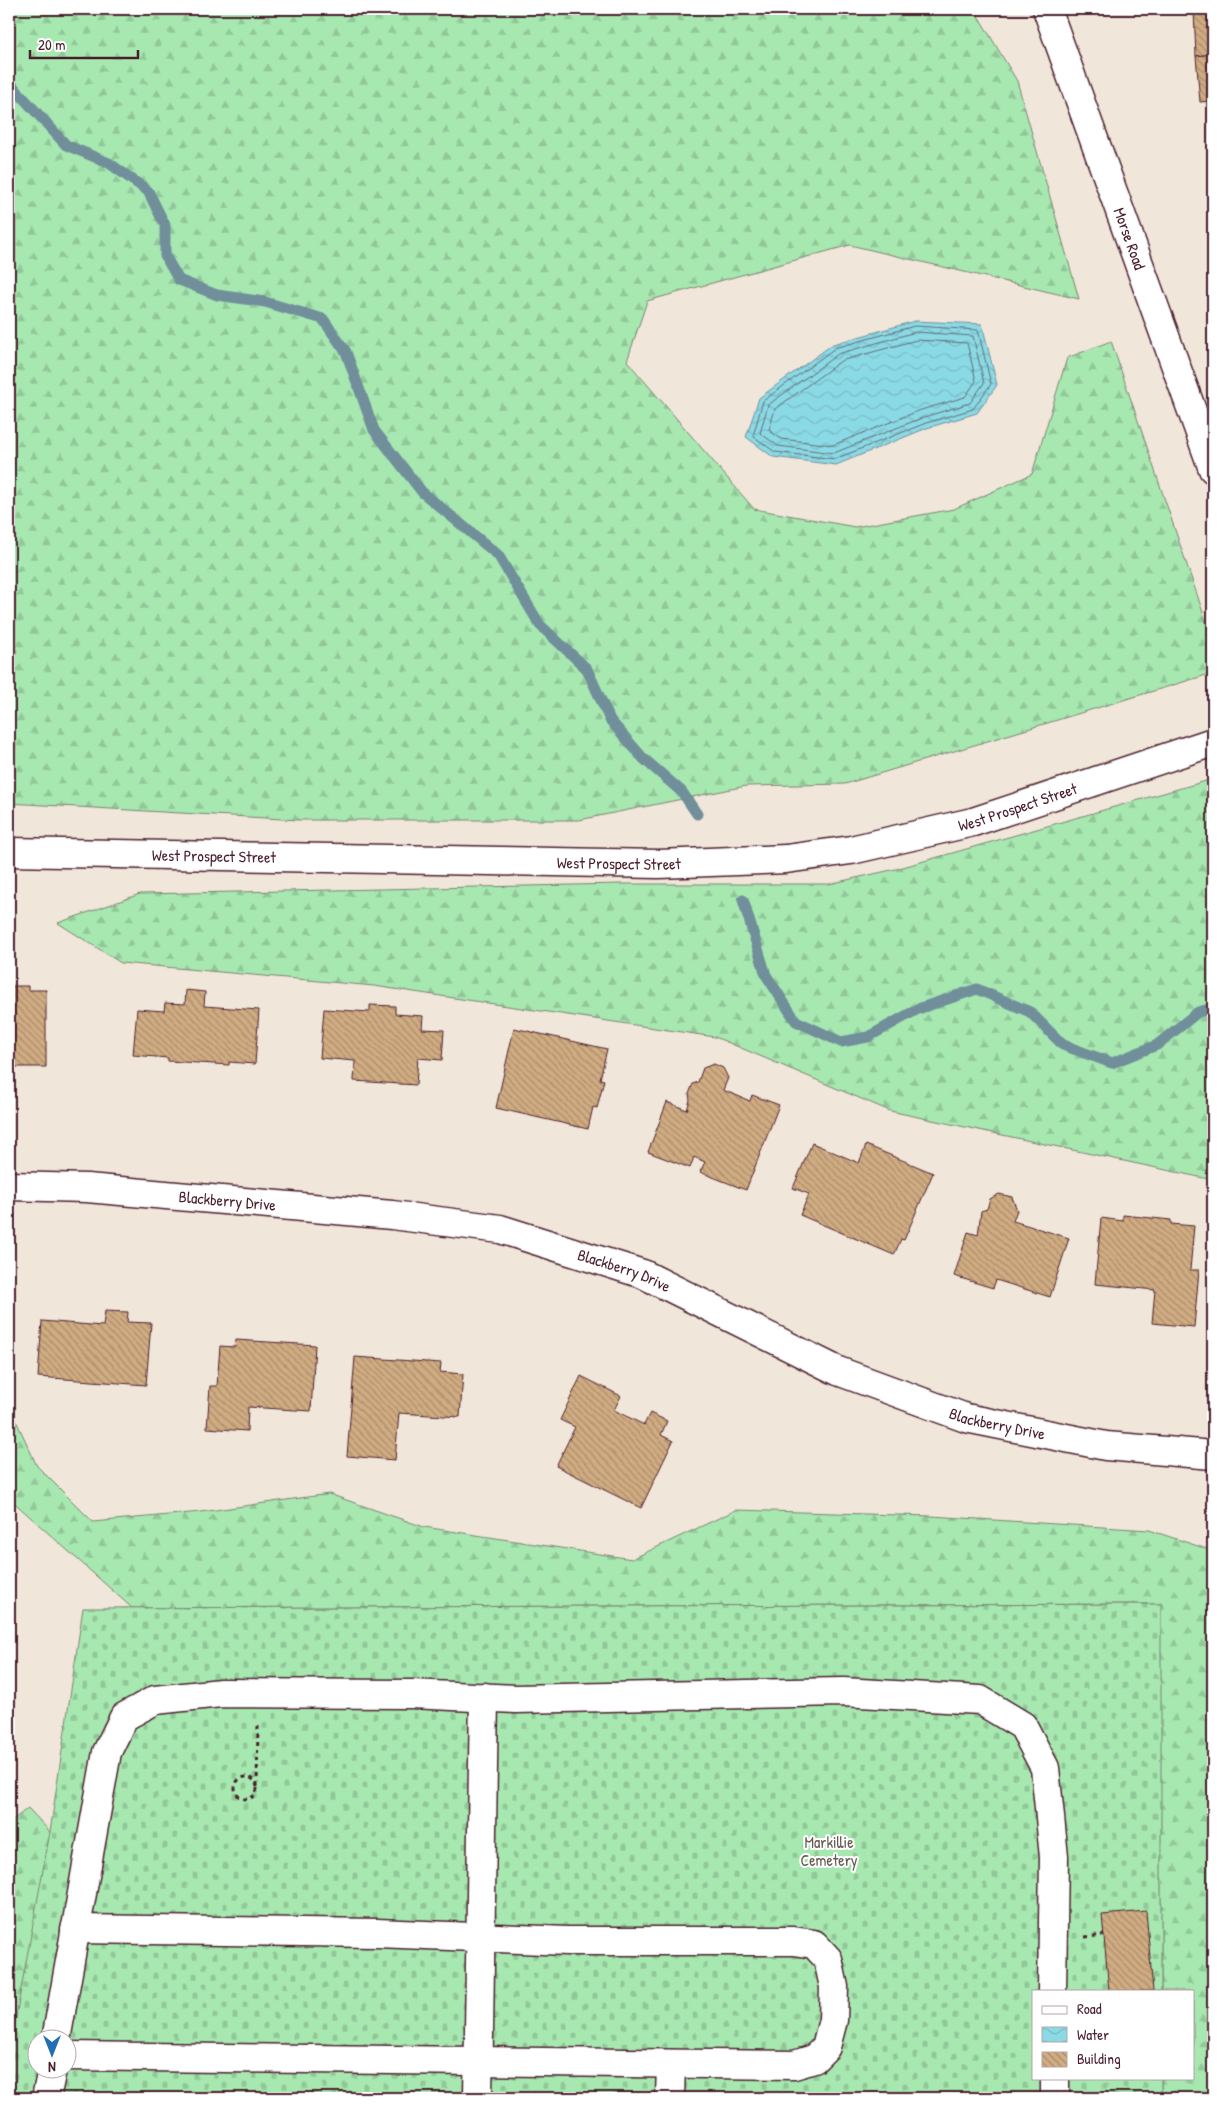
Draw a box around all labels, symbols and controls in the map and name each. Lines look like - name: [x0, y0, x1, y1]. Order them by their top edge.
- scale bar: [30, 28, 138, 60]
- text: 20 m: [38, 34, 65, 55]
- street label: Morse Road: [1109, 204, 1151, 273]
- street label: West Prospect Street: [956, 777, 1080, 836]
- street label: West Prospect Street: [152, 844, 277, 868]
- street label: West Prospect Street: [557, 851, 682, 875]
- street label: Blackberry Drive: [178, 1185, 278, 1216]
- street label: Blackberry Drive: [575, 1243, 675, 1297]
- street label: Blackberry Drive: [946, 1402, 1048, 1445]
- park label: Markillie Cemetery: [800, 1831, 858, 1871]
- legend: [1032, 1990, 1194, 2080]
- text: Road: [1077, 1998, 1102, 2019]
- text: Water: [1077, 2024, 1109, 2045]
- north arrow: [28, 2030, 78, 2080]
- text: Building: [1077, 2048, 1121, 2069]
- text: N: [48, 2058, 56, 2077]

